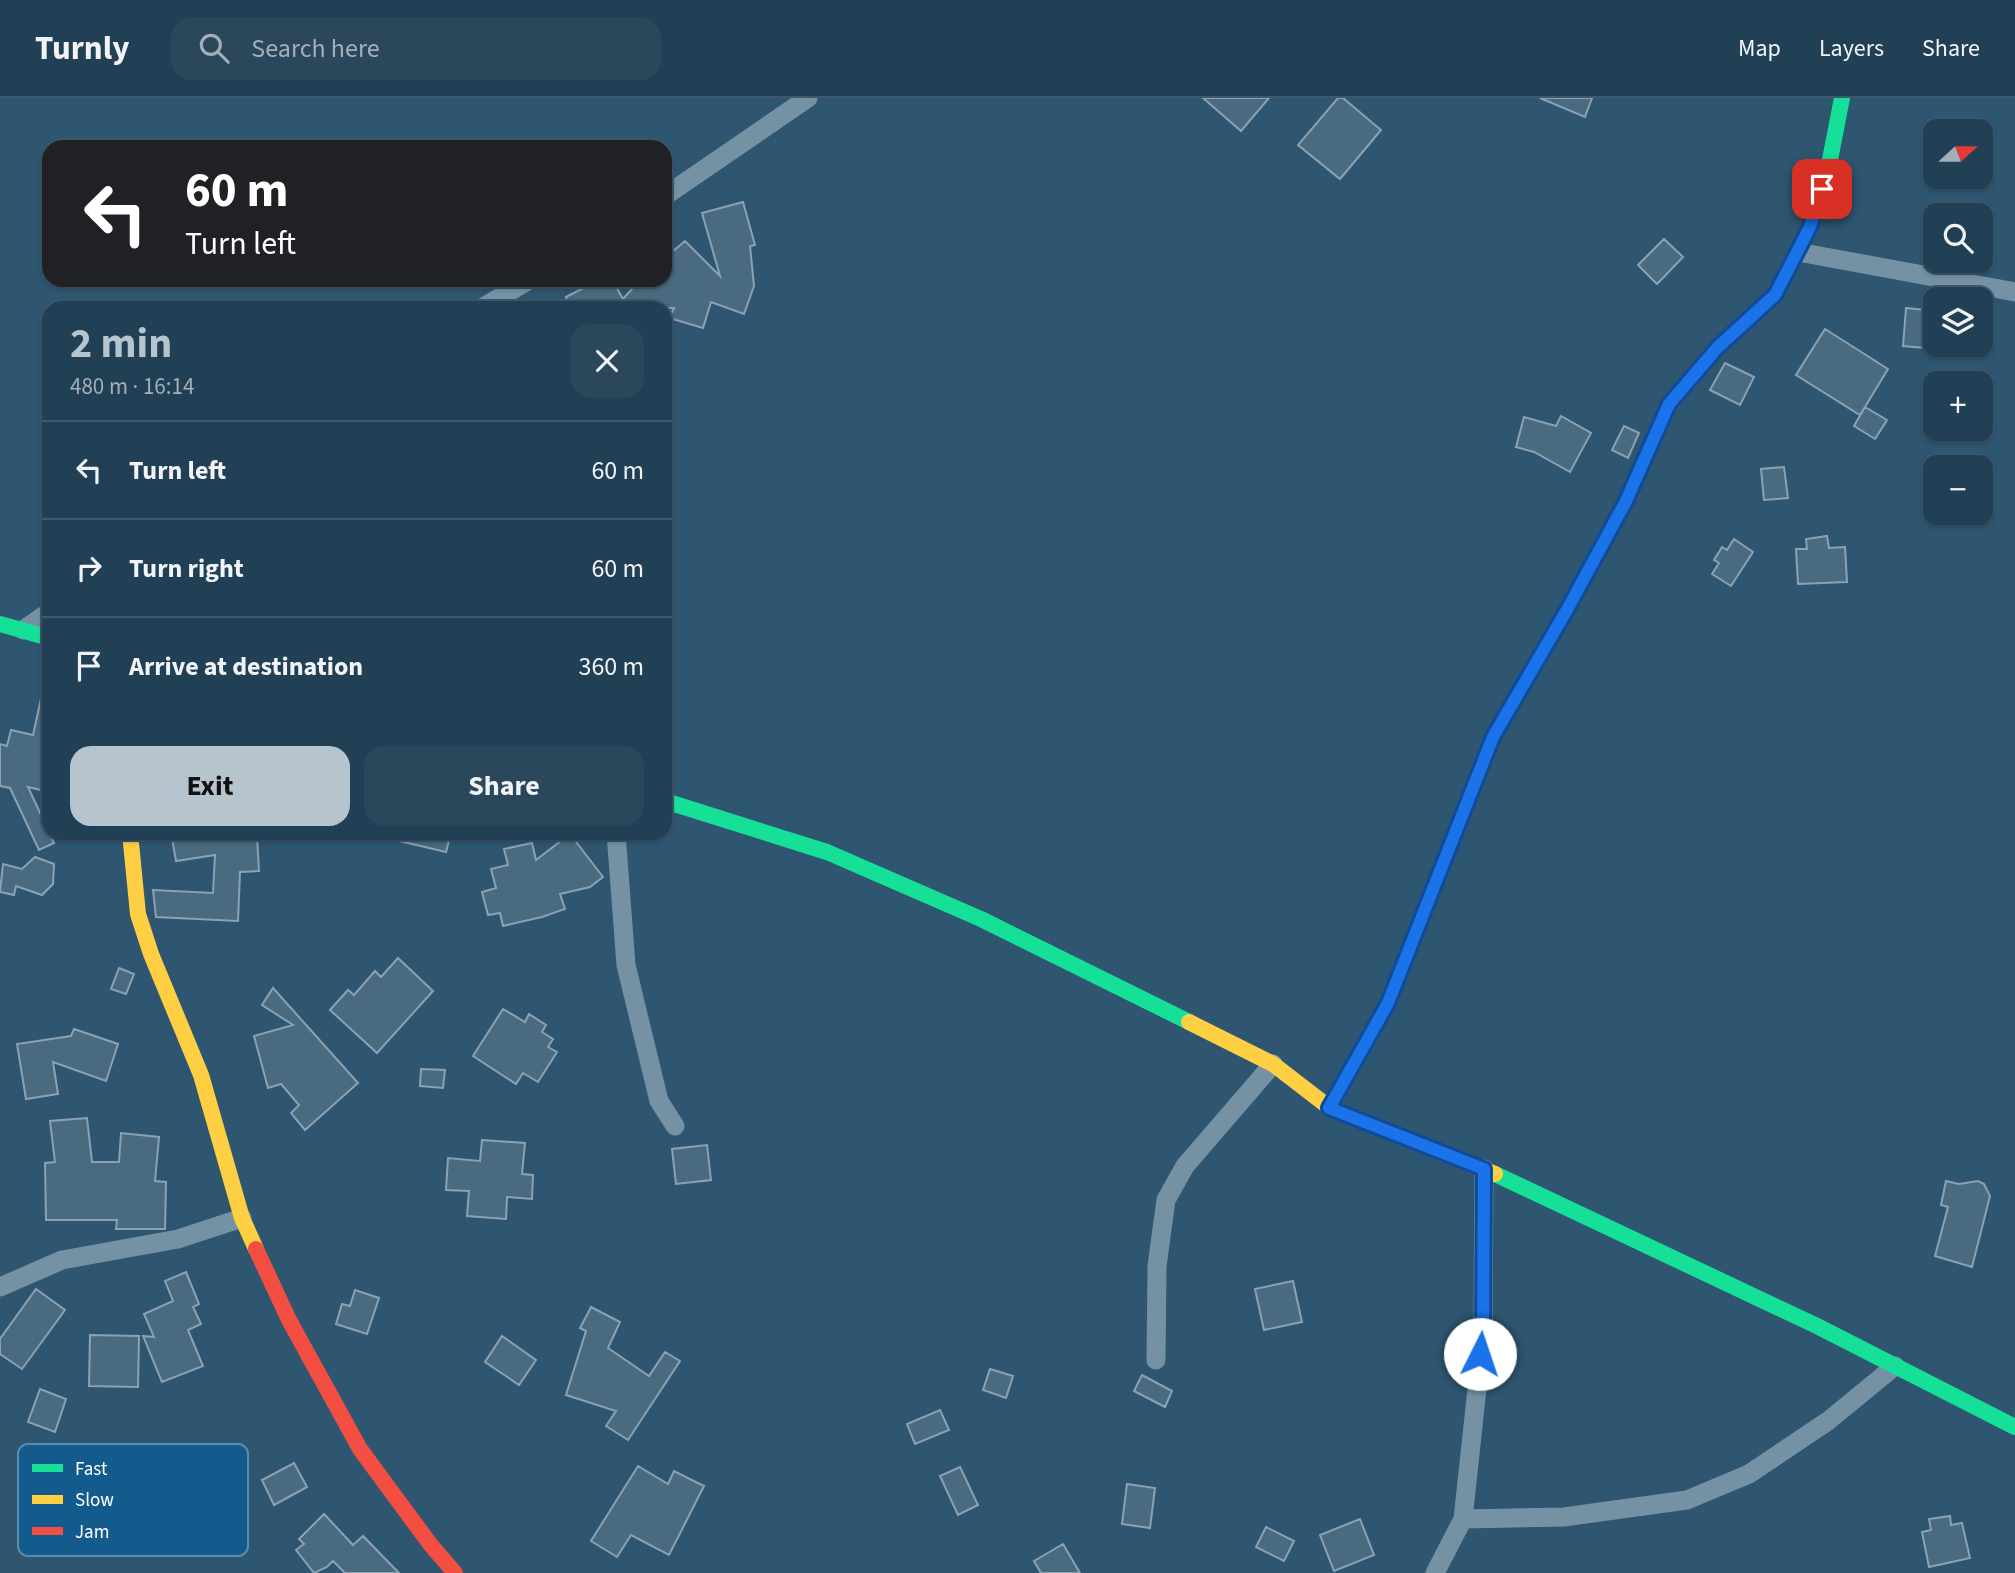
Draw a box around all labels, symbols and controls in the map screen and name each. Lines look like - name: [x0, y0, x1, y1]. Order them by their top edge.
- search box: [171, 17, 661, 80]
- text: Turnly: [35, 25, 129, 72]
- icon: search: [195, 29, 233, 67]
- text: Search here: [251, 30, 380, 67]
- text: Map: [1738, 31, 1781, 66]
- text: Layers: [1819, 31, 1884, 66]
- text: Share: [1922, 31, 1980, 66]
- north arrow: [1923, 119, 1993, 189]
- map controls: [1923, 119, 1993, 525]
- text: 60 m: [185, 156, 289, 226]
- pin: [1792, 159, 1852, 219]
- icon: left: [70, 168, 161, 259]
- icon: arrive: [1803, 170, 1841, 208]
- button: search: [1923, 203, 1993, 273]
- text: Turn left: [185, 221, 296, 267]
- button: layers: [1923, 287, 1993, 357]
- text: 2 min: [70, 314, 172, 374]
- button: close: [570, 324, 644, 398]
- text: 480 m · 16:14: [70, 370, 194, 403]
- button: +: [1923, 371, 1993, 441]
- icon: left: [70, 451, 108, 489]
- text: Turn left: [129, 452, 226, 489]
- text: 60 m: [591, 452, 644, 489]
- button: −: [1923, 455, 1993, 525]
- icon: right: [70, 549, 108, 587]
- text: Turn right: [129, 550, 244, 587]
- text: 60 m: [591, 550, 644, 587]
- icon: arrive: [70, 647, 108, 685]
- text: Arrive at destination: [129, 648, 363, 685]
- text: 360 m: [578, 648, 644, 685]
- button: Exit: [70, 746, 350, 826]
- button: Share: [364, 746, 644, 826]
- position arrow: [1443, 1317, 1517, 1391]
- legend: [18, 1444, 248, 1556]
- text: Fast: [75, 1456, 108, 1483]
- text: Slow: [75, 1487, 114, 1514]
- text: Jam: [75, 1519, 109, 1546]

